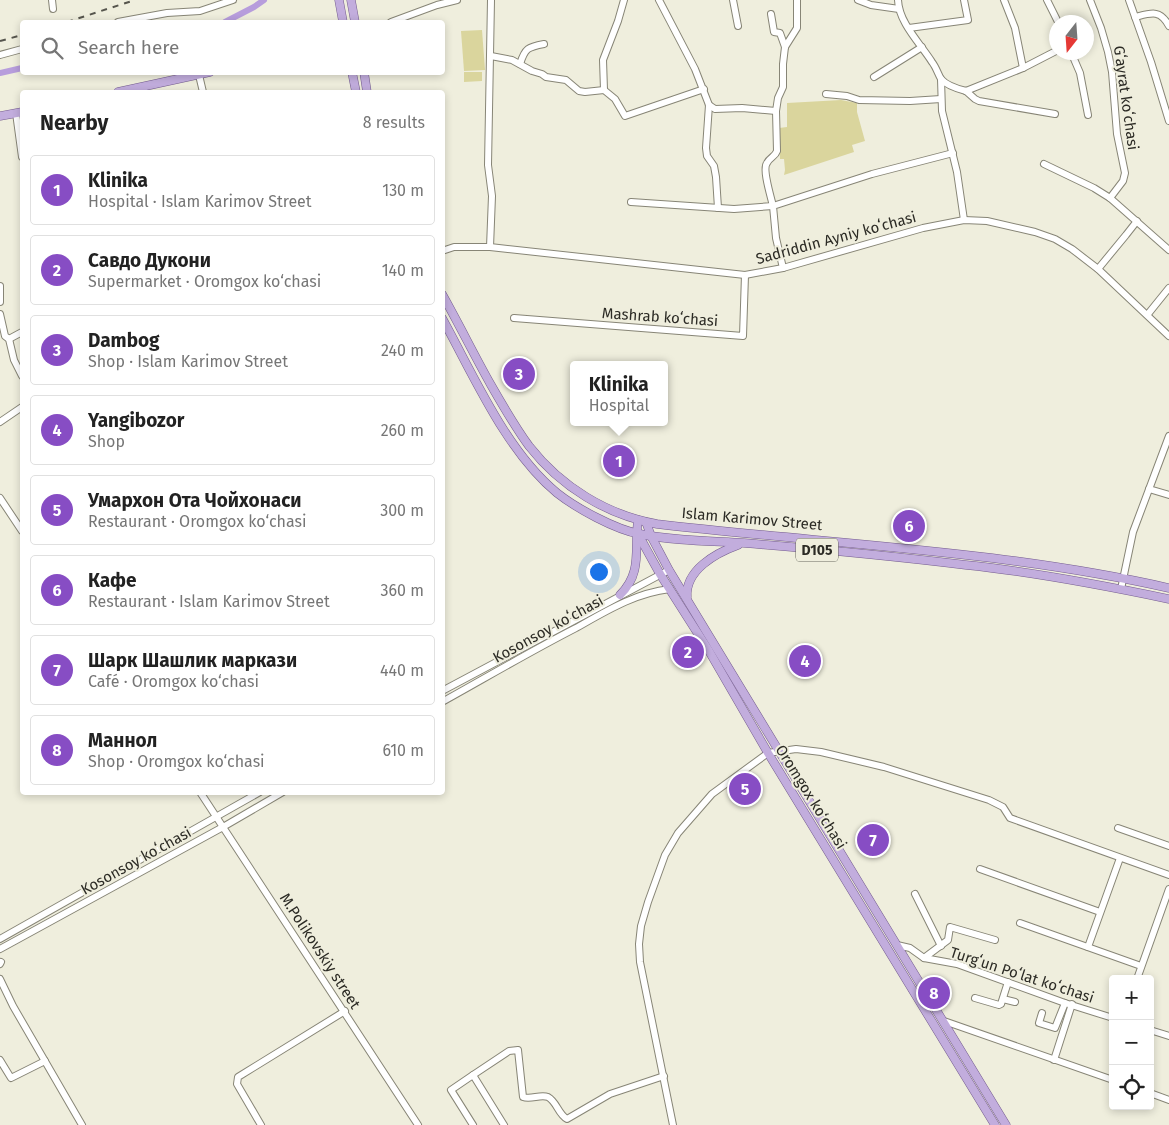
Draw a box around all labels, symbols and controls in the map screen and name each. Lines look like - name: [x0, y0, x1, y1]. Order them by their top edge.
- north arrow: [1049, 15, 1094, 60]
- search box: [20, 20, 445, 75]
- icon: search: [38, 34, 66, 62]
- text: Search here: [78, 36, 179, 59]
- street label: Gʻayrat koʻchasi: [1110, 45, 1142, 151]
- text: Nearby: [40, 110, 108, 136]
- text: 8 results: [363, 113, 425, 132]
- text: Klinika: [88, 169, 148, 192]
- text: 1: [53, 181, 61, 200]
- text: 130 m: [382, 181, 424, 200]
- text: Hospital · Islam Karimov Street: [88, 192, 312, 211]
- street label: Sadriddin Ayniy koʻchasi: [754, 208, 918, 268]
- text: Савдо Дукони: [88, 249, 211, 272]
- text: 2: [53, 261, 61, 280]
- text: 140 m: [382, 261, 424, 280]
- text: Supermarket · Oromgox ko‘chasi: [88, 272, 321, 291]
- street label: Mashrab koʻchasi: [601, 304, 719, 330]
- text: Dambog: [88, 329, 160, 352]
- text: 3: [53, 341, 61, 360]
- text: 240 m: [381, 341, 424, 360]
- text: Shop · Islam Karimov Street: [88, 352, 288, 371]
- pin: 3: [503, 355, 535, 393]
- popup: [570, 361, 668, 426]
- text: Klinika: [589, 373, 649, 396]
- text: Hospital: [589, 396, 649, 415]
- text: Yangibozor: [88, 409, 184, 432]
- text: 4: [52, 421, 62, 440]
- text: 260 m: [381, 421, 424, 440]
- text: Shop: [88, 432, 125, 451]
- pin: 1: [603, 442, 635, 480]
- text: Умархон Ота Чойхонаси: [88, 489, 302, 512]
- text: 5: [53, 501, 61, 520]
- text: 300 m: [380, 501, 424, 520]
- street label: Islam Karimov Street: [681, 504, 824, 534]
- pin: 6: [893, 507, 925, 545]
- text: Restaurant · Oromgox ko‘chasi: [88, 512, 306, 531]
- road number: D105: [796, 538, 838, 562]
- your location: [586, 559, 612, 585]
- text: Кафе: [88, 569, 137, 592]
- text: 6: [52, 581, 62, 600]
- text: 360 m: [381, 581, 424, 600]
- street label: Kosonsoy koʻchasi: [490, 591, 606, 667]
- text: Restaurant · Islam Karimov Street: [88, 592, 330, 611]
- pin: 2: [672, 633, 704, 671]
- pin: 4: [789, 642, 821, 680]
- text: Шарк Шашлик маркази: [88, 649, 297, 672]
- text: 7: [53, 661, 61, 680]
- text: 440 m: [380, 661, 424, 680]
- text: Café · Oromgox ko‘chasi: [88, 672, 259, 691]
- text: Маннол: [88, 729, 157, 752]
- text: 8: [52, 741, 62, 760]
- text: 610 m: [382, 741, 424, 760]
- street label: Oromgox ko‘chasi: [772, 742, 850, 852]
- text: Shop · Oromgox ko‘chasi: [88, 752, 265, 771]
- pin: 5: [729, 770, 761, 808]
- pin: 7: [857, 821, 889, 859]
- street label: Kosonsoy koʻchasi: [78, 823, 194, 899]
- street label: M.Polikovskiy street: [276, 890, 364, 1013]
- street label: Turgʻun Poʻlat koʻchasi: [948, 943, 1096, 1007]
- pin: 8: [918, 974, 950, 1012]
- map controls: [1109, 975, 1154, 1110]
- button: +: [1109, 975, 1154, 1020]
- button: −: [1109, 1020, 1154, 1065]
- button: locate: [1109, 1065, 1154, 1110]

